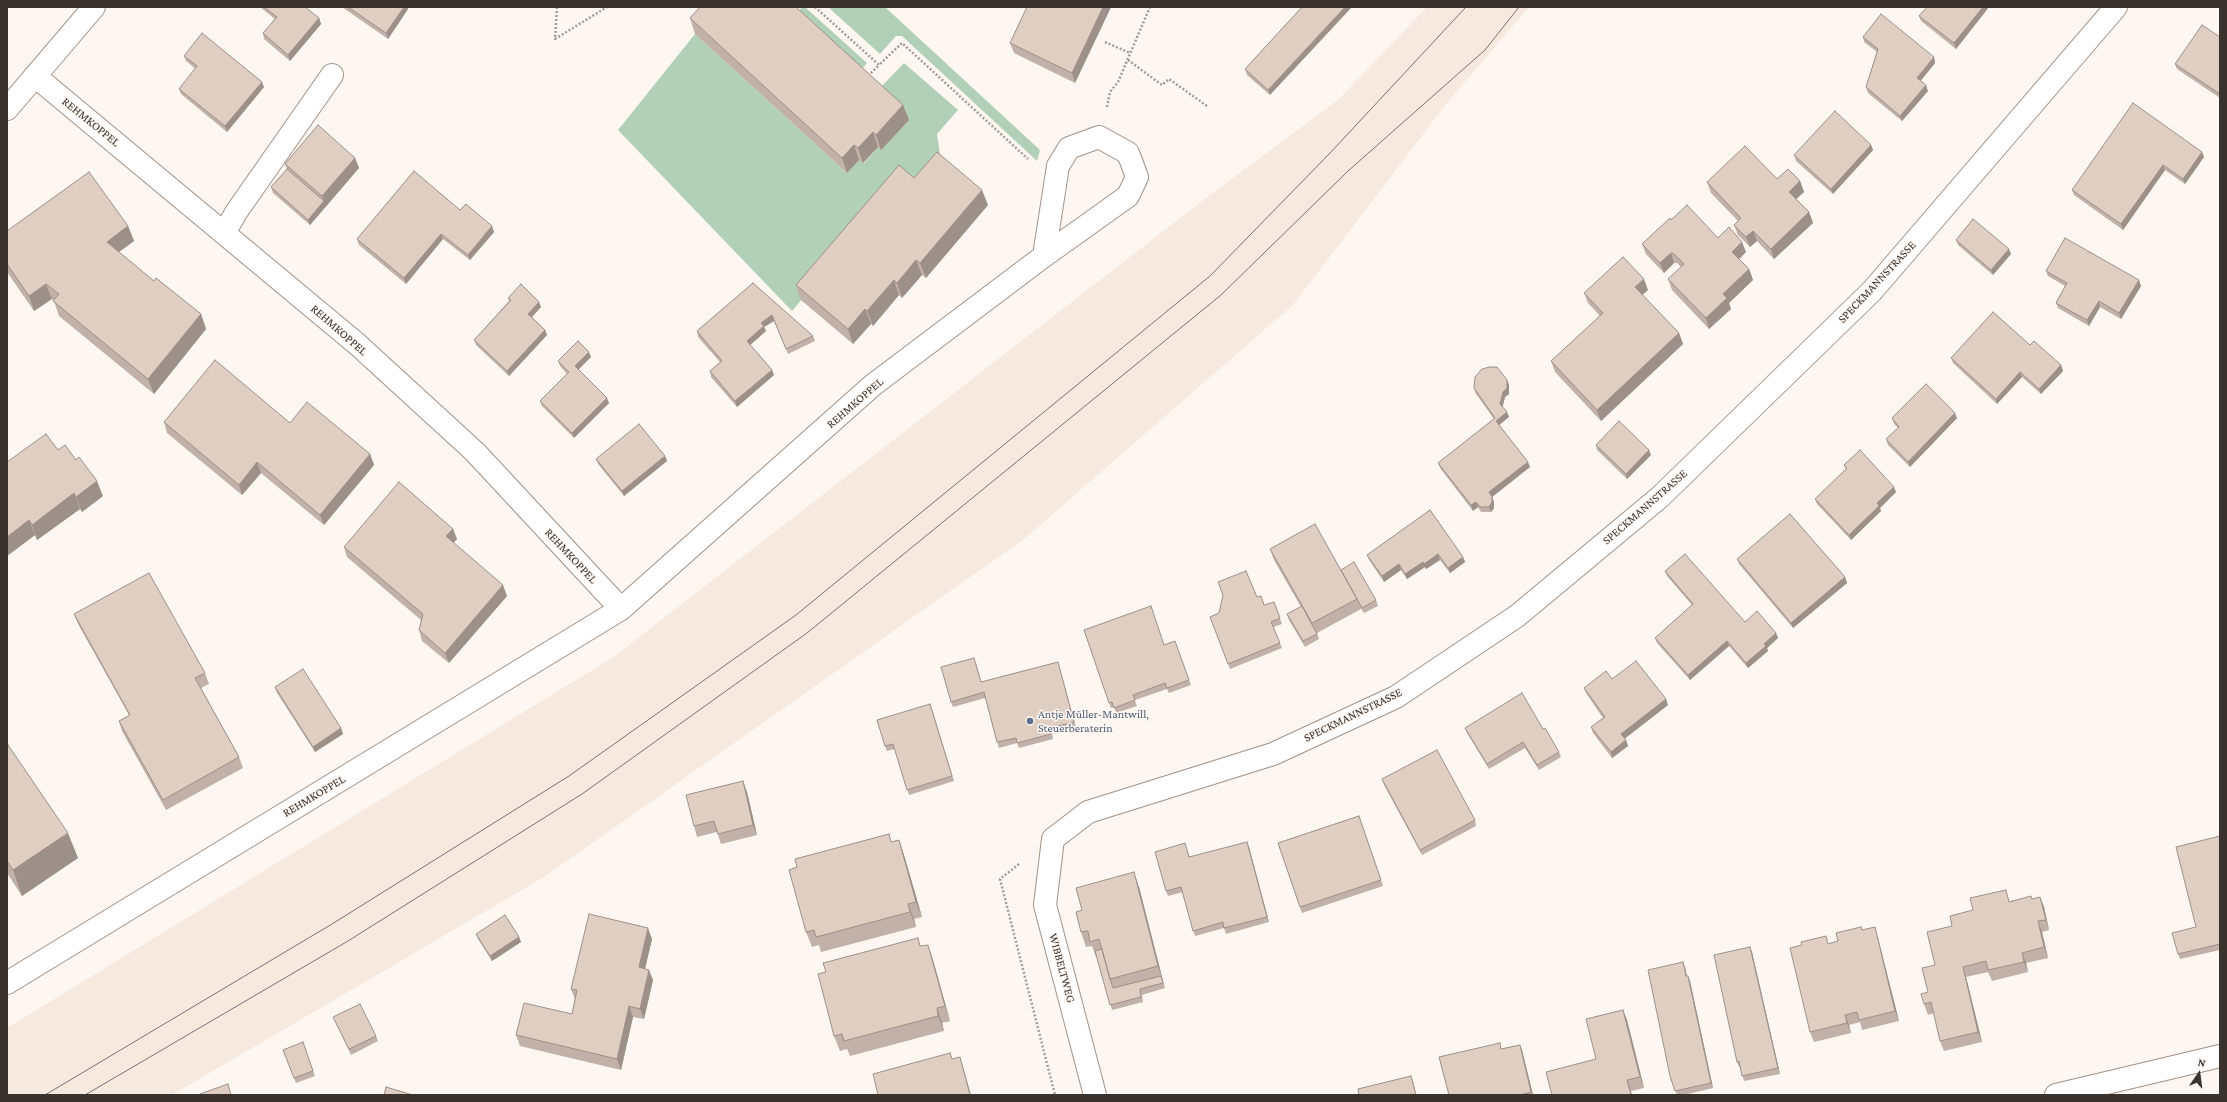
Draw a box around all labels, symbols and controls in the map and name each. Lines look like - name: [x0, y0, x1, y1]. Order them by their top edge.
- street label: REHMKOPPEL: [59, 94, 123, 150]
- street label: SPECKMANNSTRASSE: [1835, 238, 1919, 326]
- street label: REHMKOPPEL: [308, 301, 370, 359]
- street label: REHMKOPPEL: [824, 374, 886, 432]
- street label: SPECKMANNSTRASSE: [1600, 466, 1690, 548]
- street label: REHMKOPPEL: [542, 525, 600, 587]
- street label: SPECKMANNSTRASSE: [1302, 685, 1404, 745]
- place label: Antje Müller-Mantwill, Steuerberaterin: [1038, 707, 1149, 735]
- marker: Antje Müller-Mantwill, Steuerberaterin: [1025, 716, 1035, 726]
- street label: REHMKOPPEL: [280, 772, 348, 820]
- street label: WIBBELTWEG: [1046, 932, 1078, 1004]
- north arrow: [2179, 1054, 2219, 1094]
- text: N: [2197, 1056, 2207, 1069]

